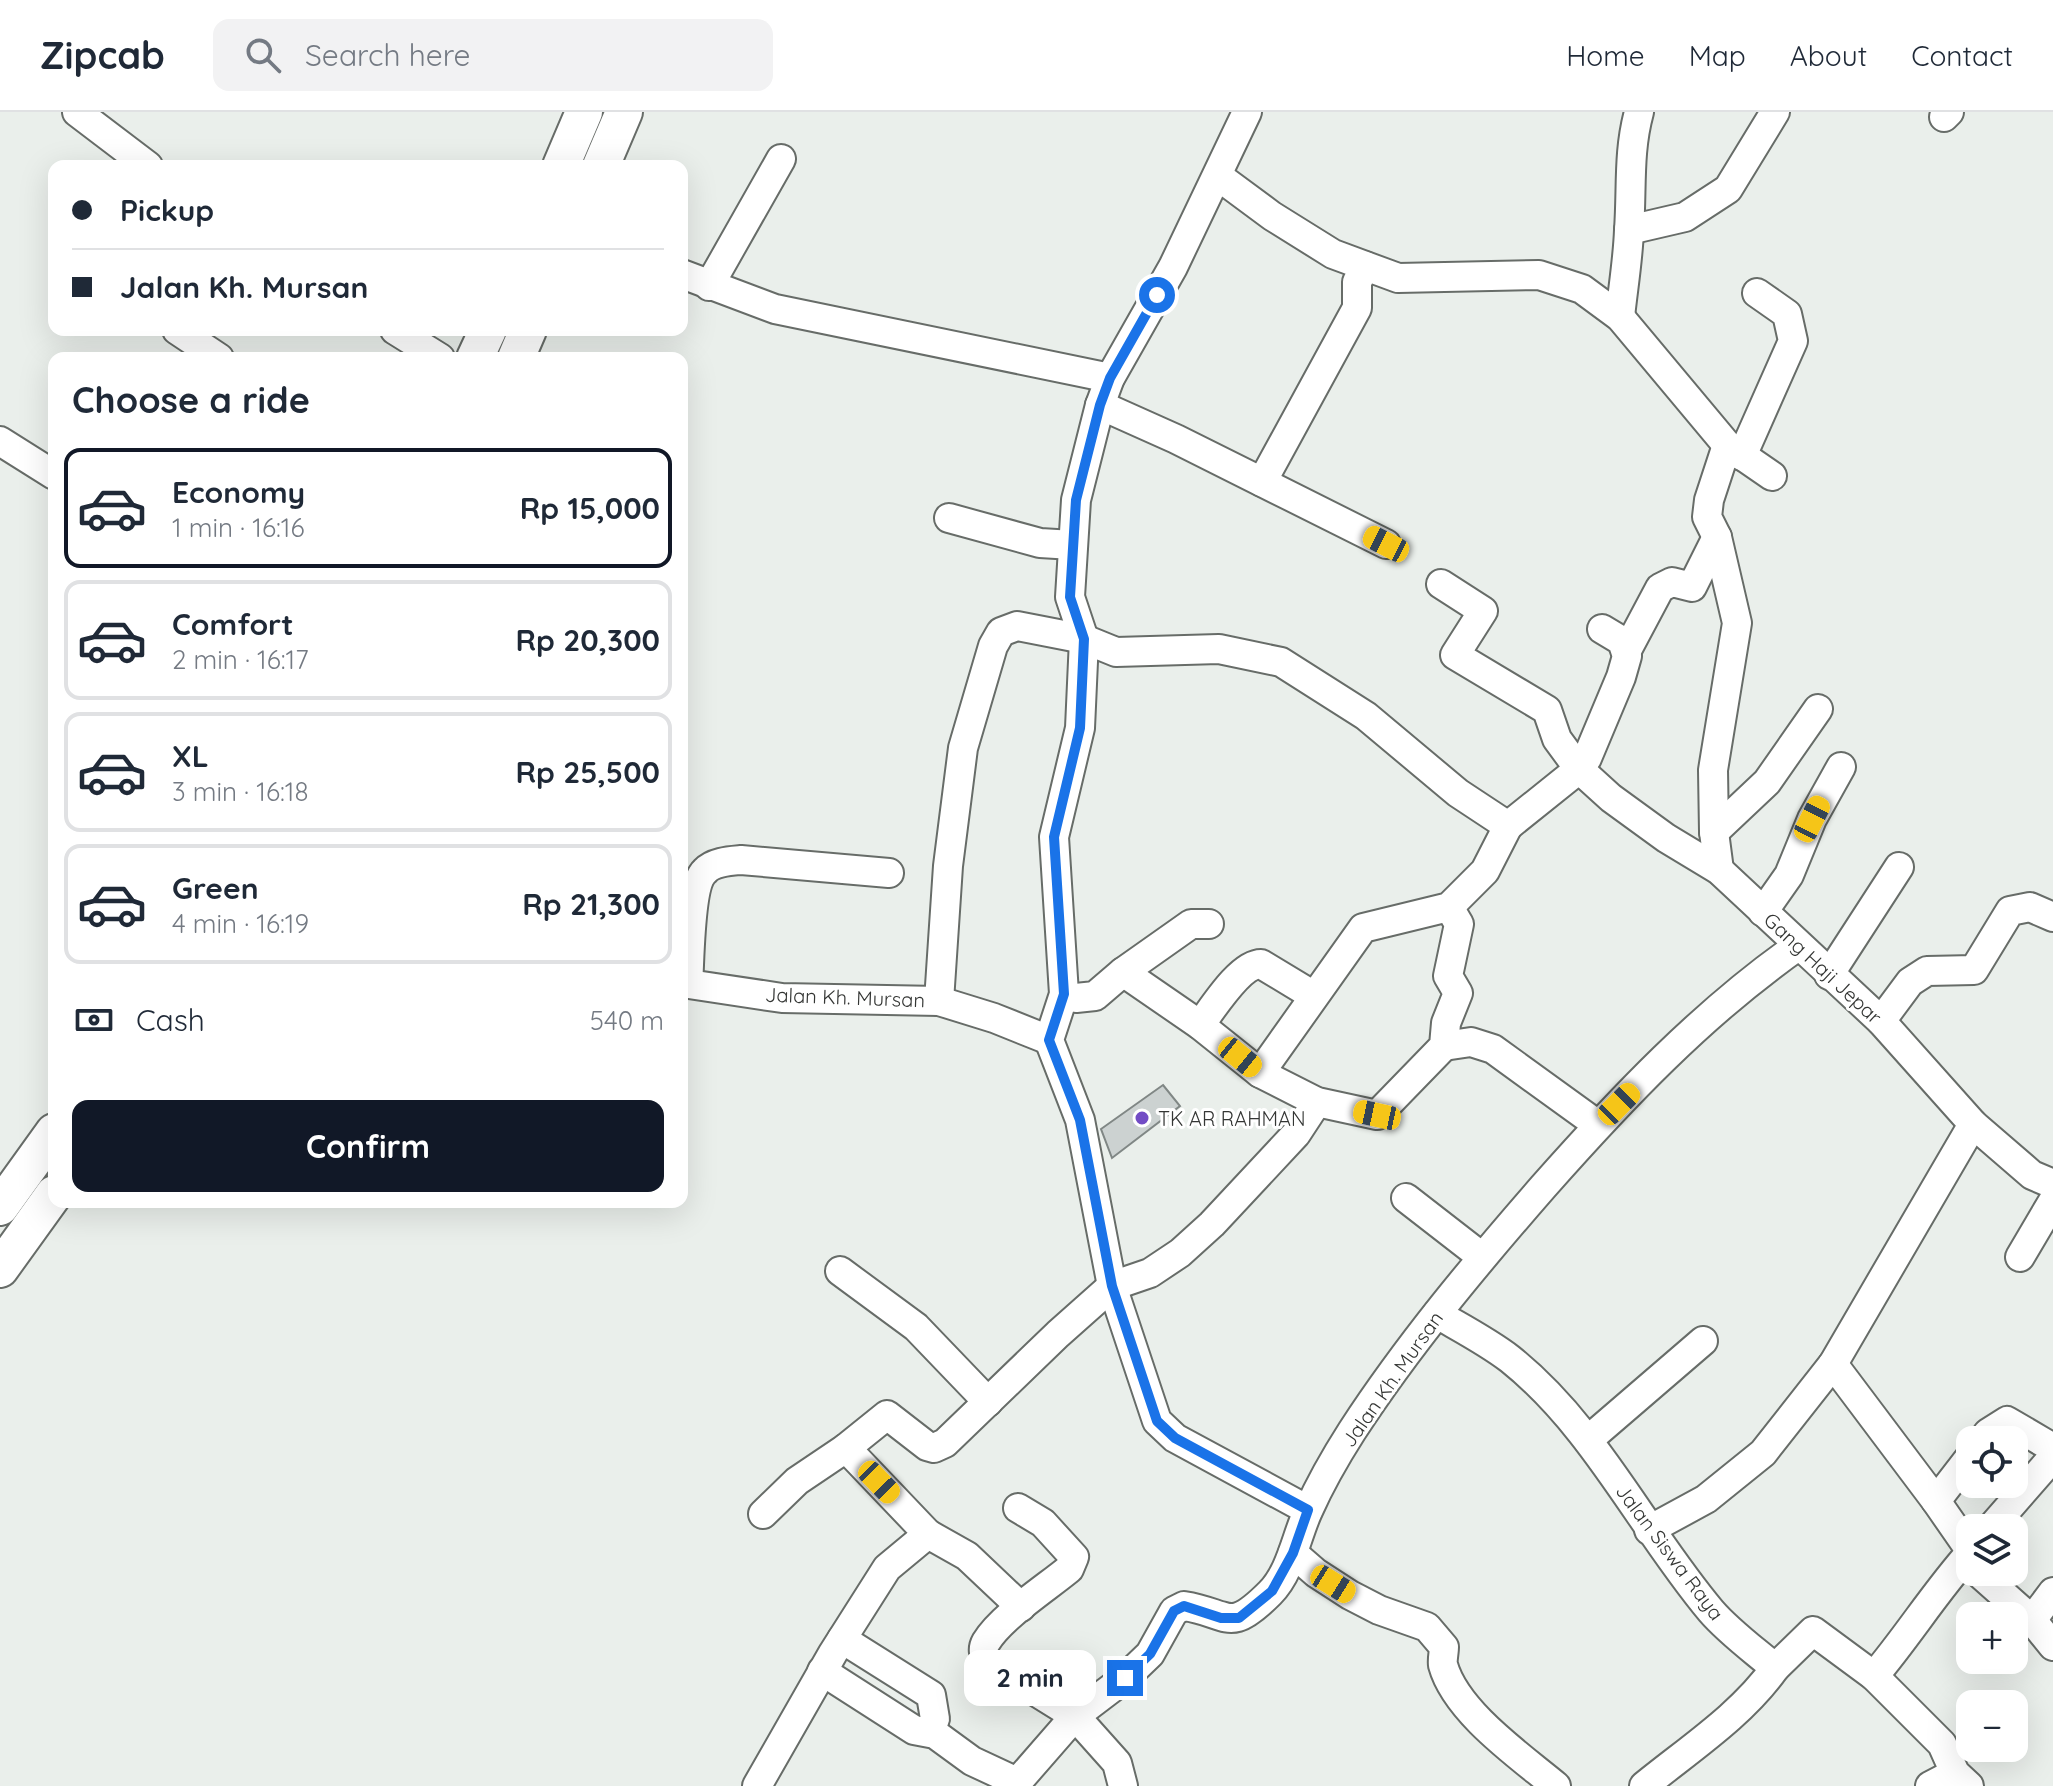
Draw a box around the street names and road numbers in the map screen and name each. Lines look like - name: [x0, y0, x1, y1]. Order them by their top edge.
- street label: Gang Haji Jepar: [1759, 907, 1887, 1029]
- street label: Jalan Kh. Mursan: [765, 982, 925, 1012]
- street label: Jalan Kh. Mursan: [1336, 1306, 1448, 1452]
- street label: Jalan Siswa Raya: [1611, 1479, 1729, 1625]

